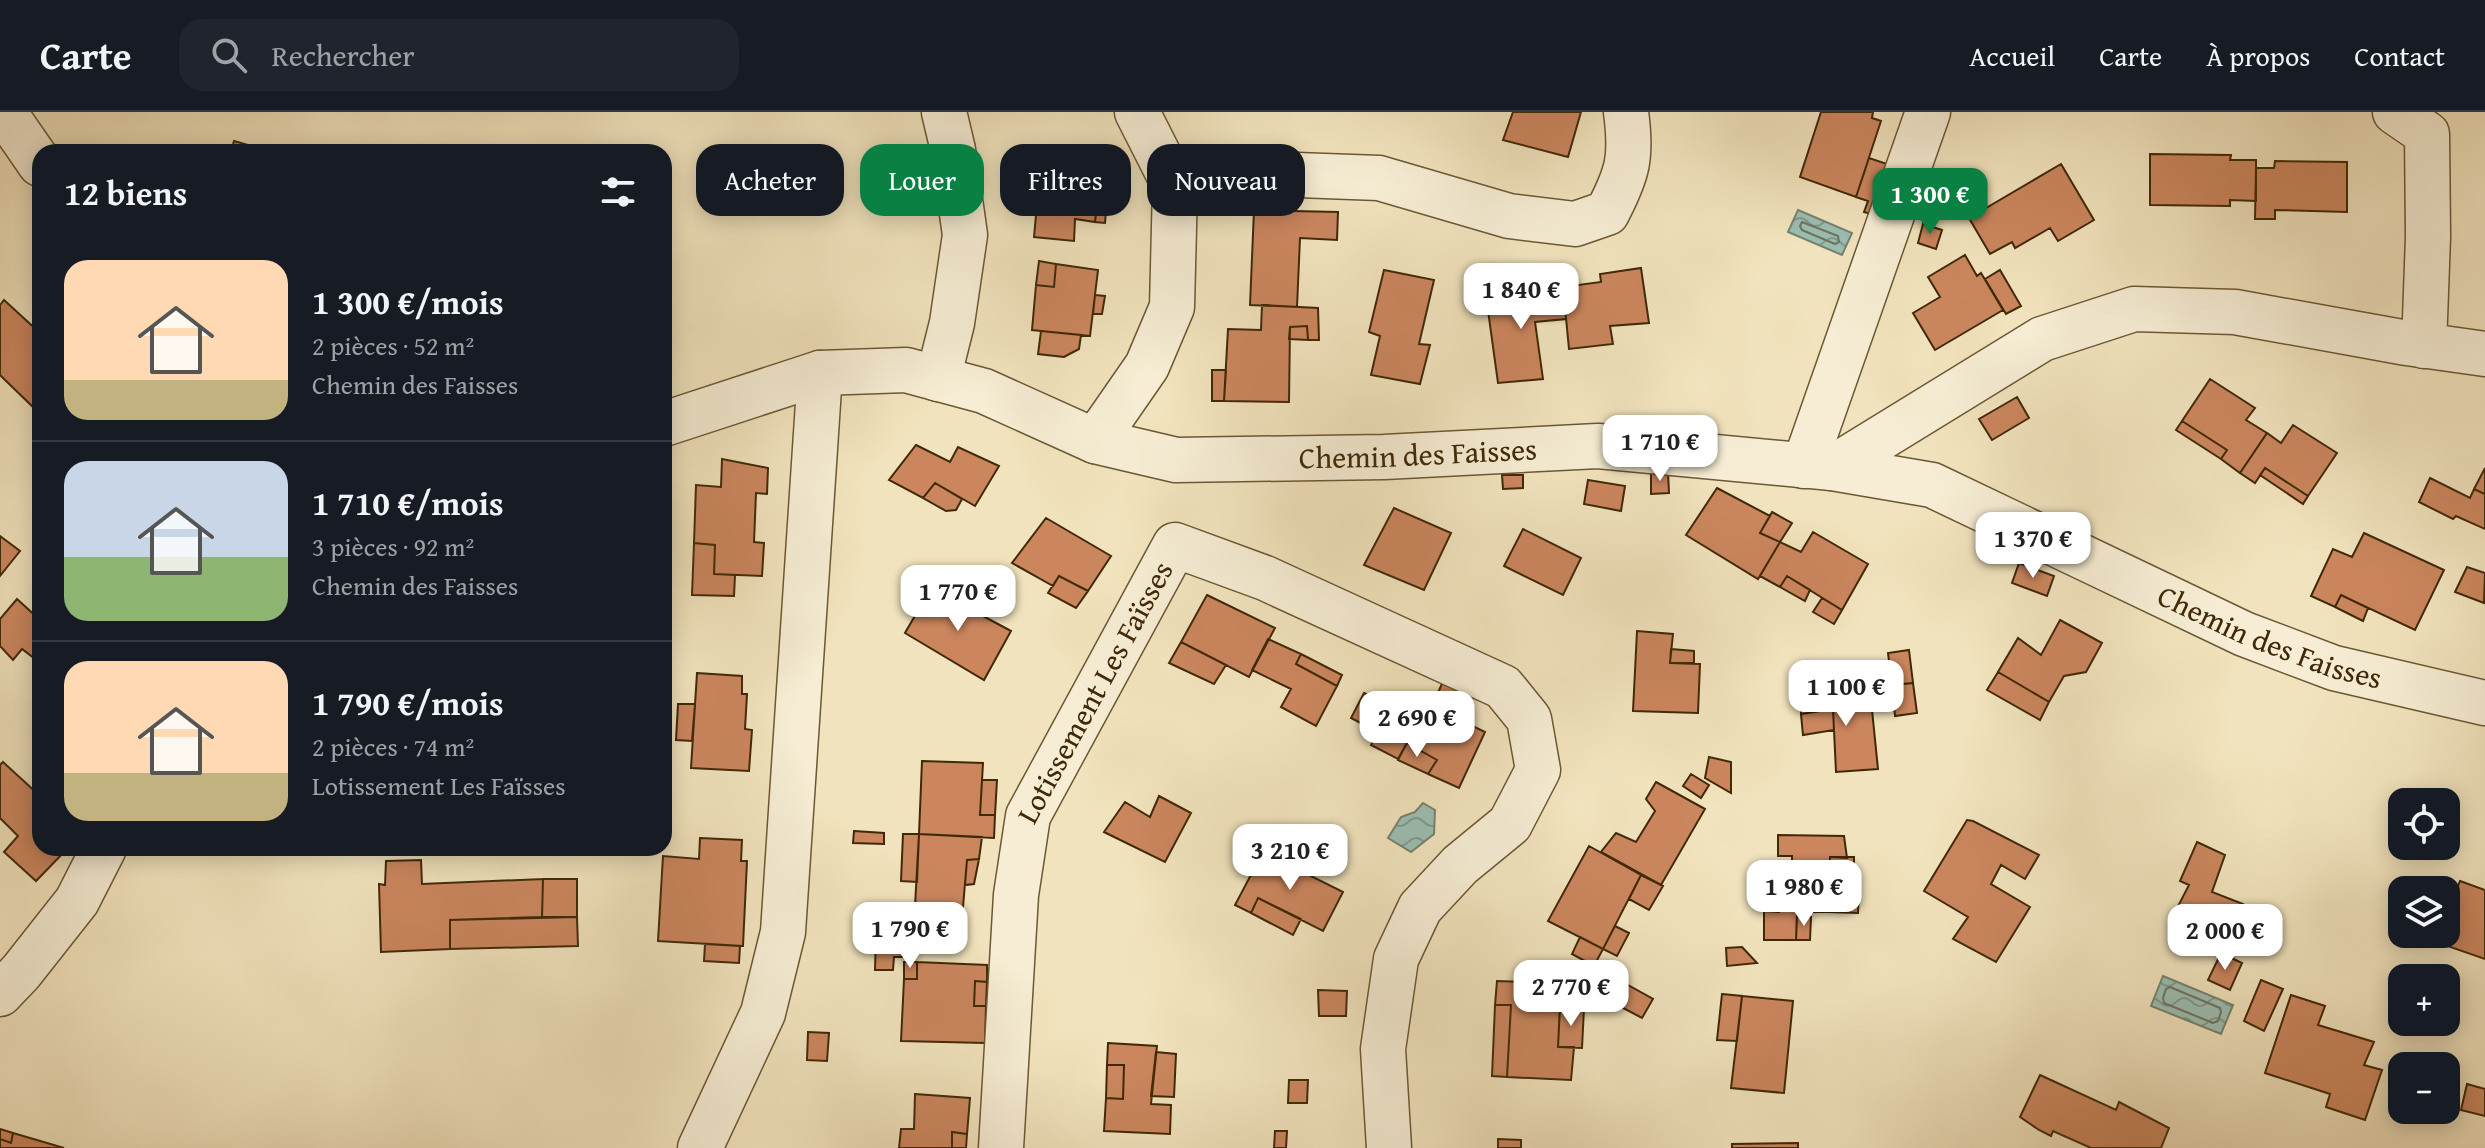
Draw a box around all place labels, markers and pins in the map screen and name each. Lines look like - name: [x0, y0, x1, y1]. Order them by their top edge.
- pin: 1 300 €: [1856, 168, 2004, 236]
- pin: 1 840 €: [1447, 263, 1595, 331]
- pin: 1 710 €: [1586, 415, 1734, 483]
- pin: 1 370 €: [1959, 512, 2107, 580]
- pin: 1 770 €: [884, 565, 1032, 633]
- pin: 1 100 €: [1772, 660, 1920, 728]
- pin: 2 690 €: [1343, 691, 1491, 759]
- pin: 3 210 €: [1216, 824, 1364, 892]
- pin: 1 980 €: [1730, 860, 1878, 928]
- pin: 1 790 €: [836, 902, 984, 970]
- pin: 2 000 €: [2151, 904, 2299, 972]
- pin: 2 770 €: [1497, 960, 1645, 1028]

